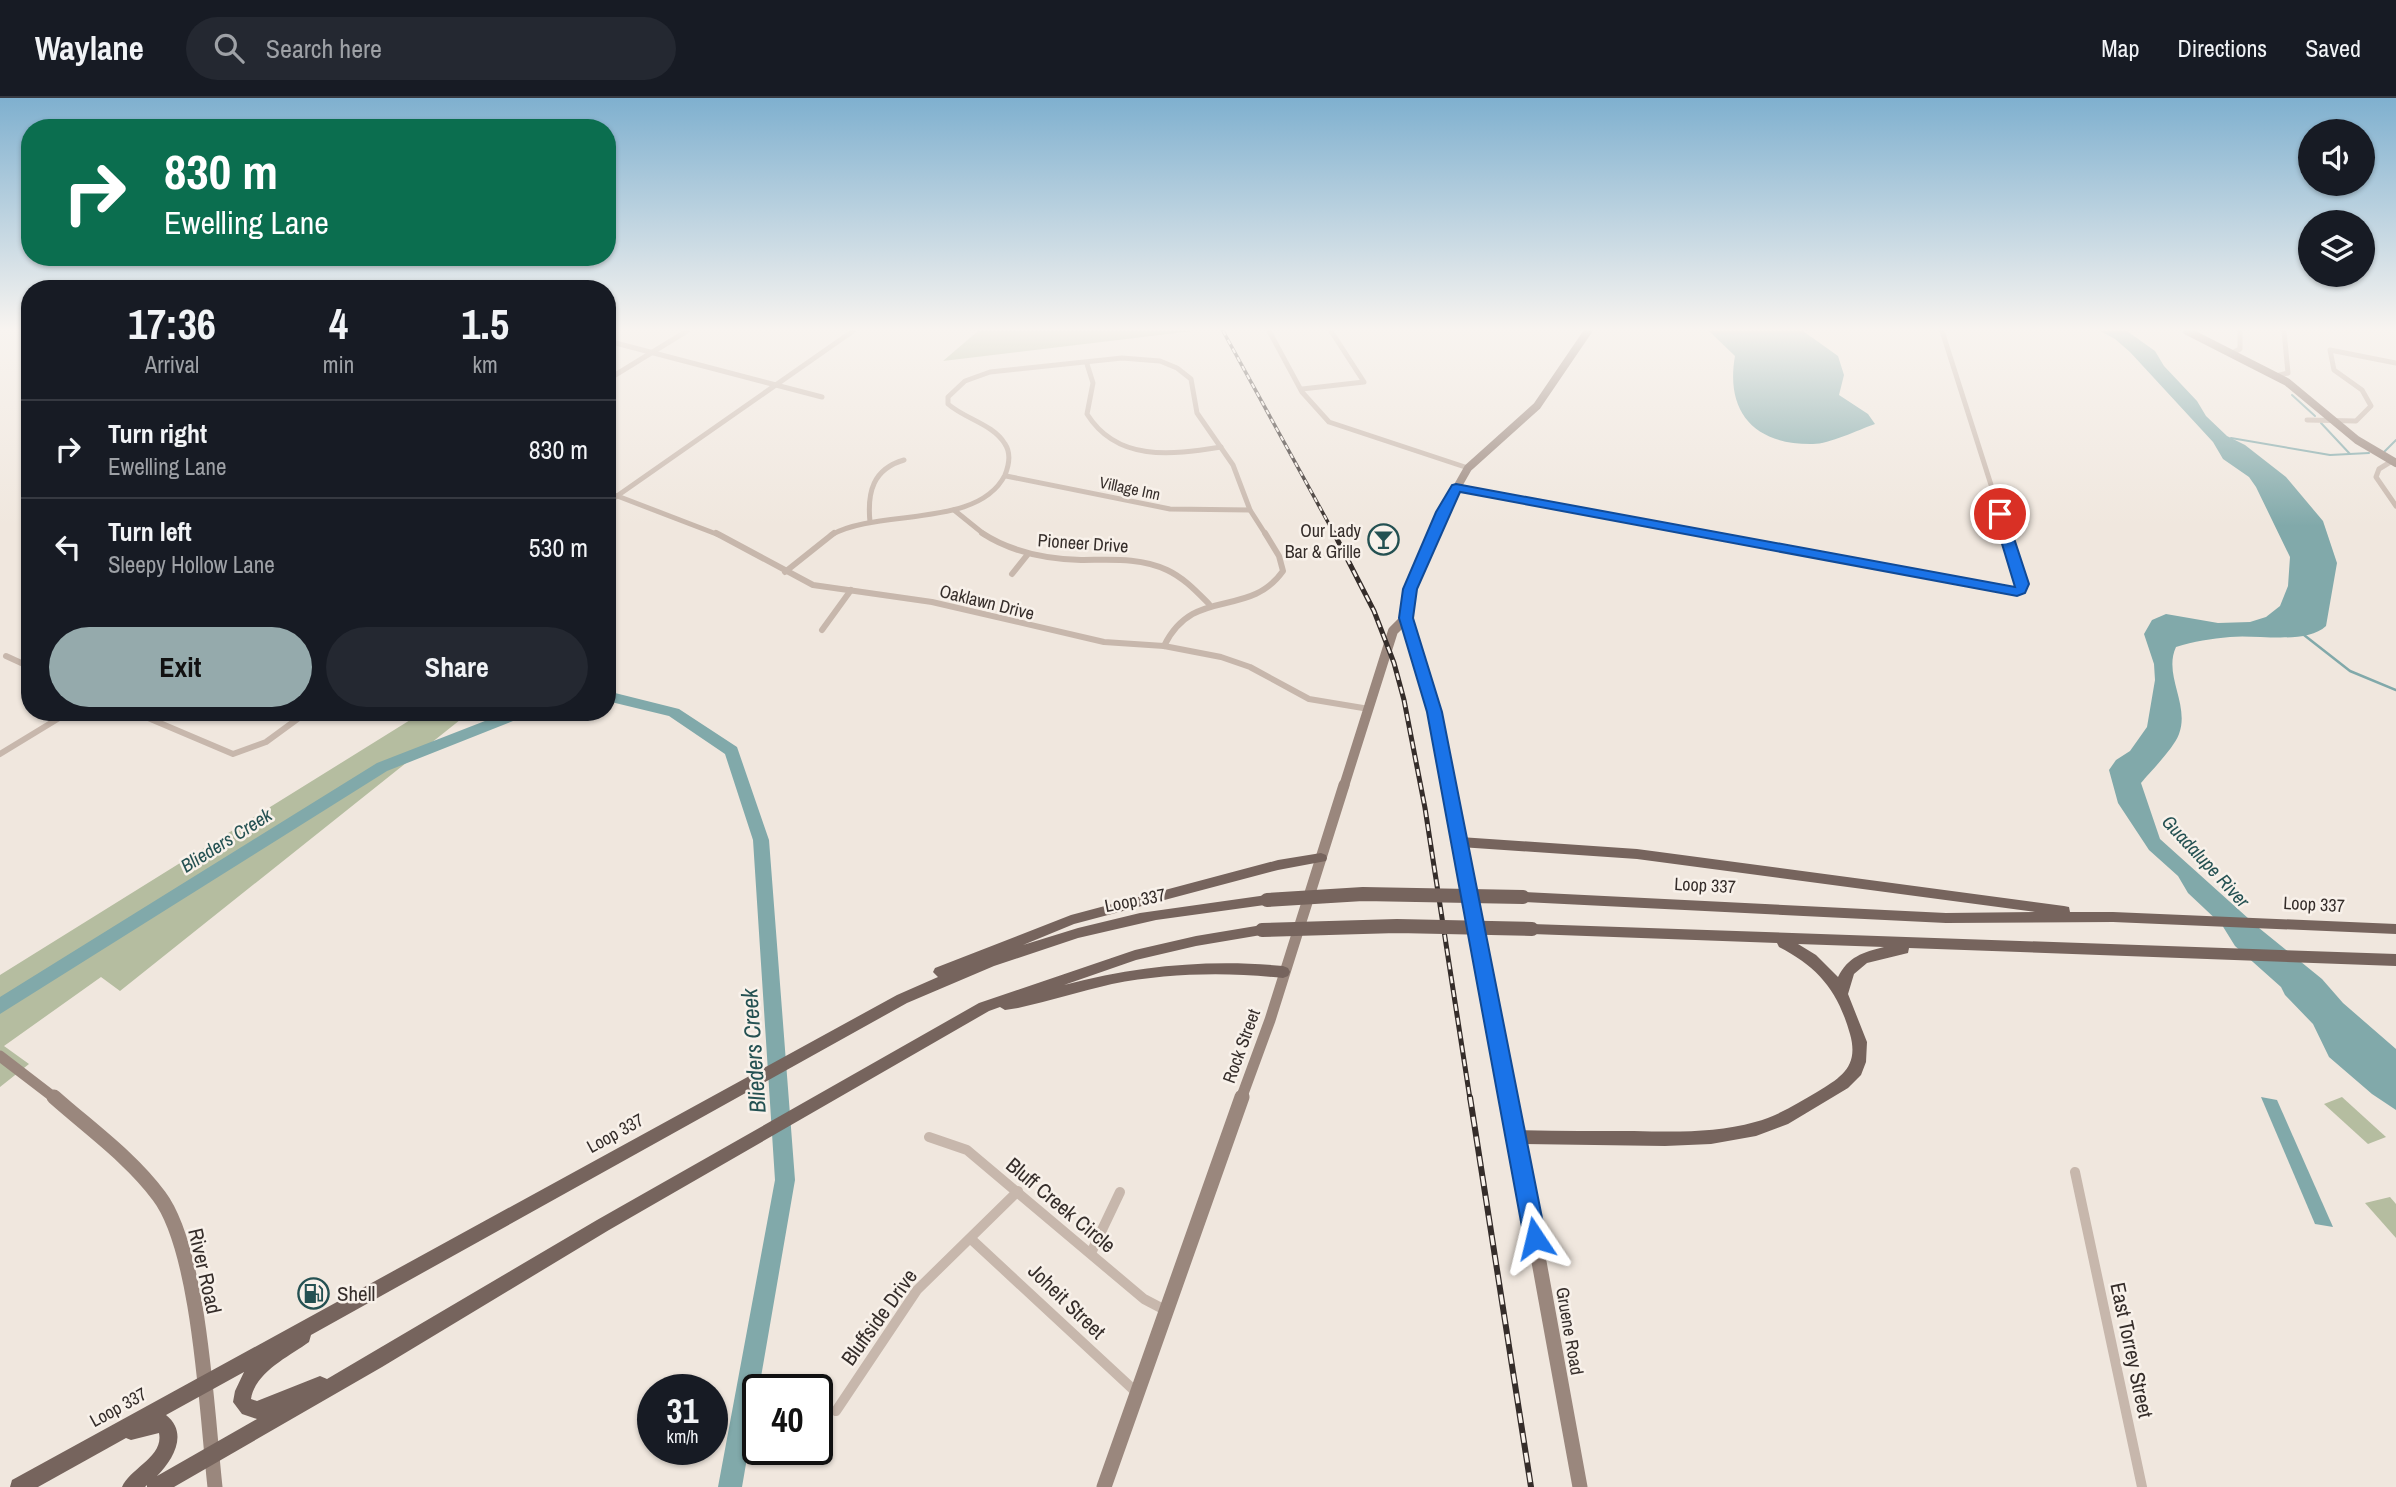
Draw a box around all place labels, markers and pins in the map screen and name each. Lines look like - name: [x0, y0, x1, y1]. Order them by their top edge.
- pin: [1970, 484, 2030, 544]
- place label: Our Lady Bar & Grille: [1285, 518, 1362, 564]
- bar icon: Our Lady Bar & Grille: [1367, 523, 1401, 557]
- fuel station icon: Shell: [297, 1276, 331, 1310]
- place label: Shell: [337, 1279, 375, 1308]

